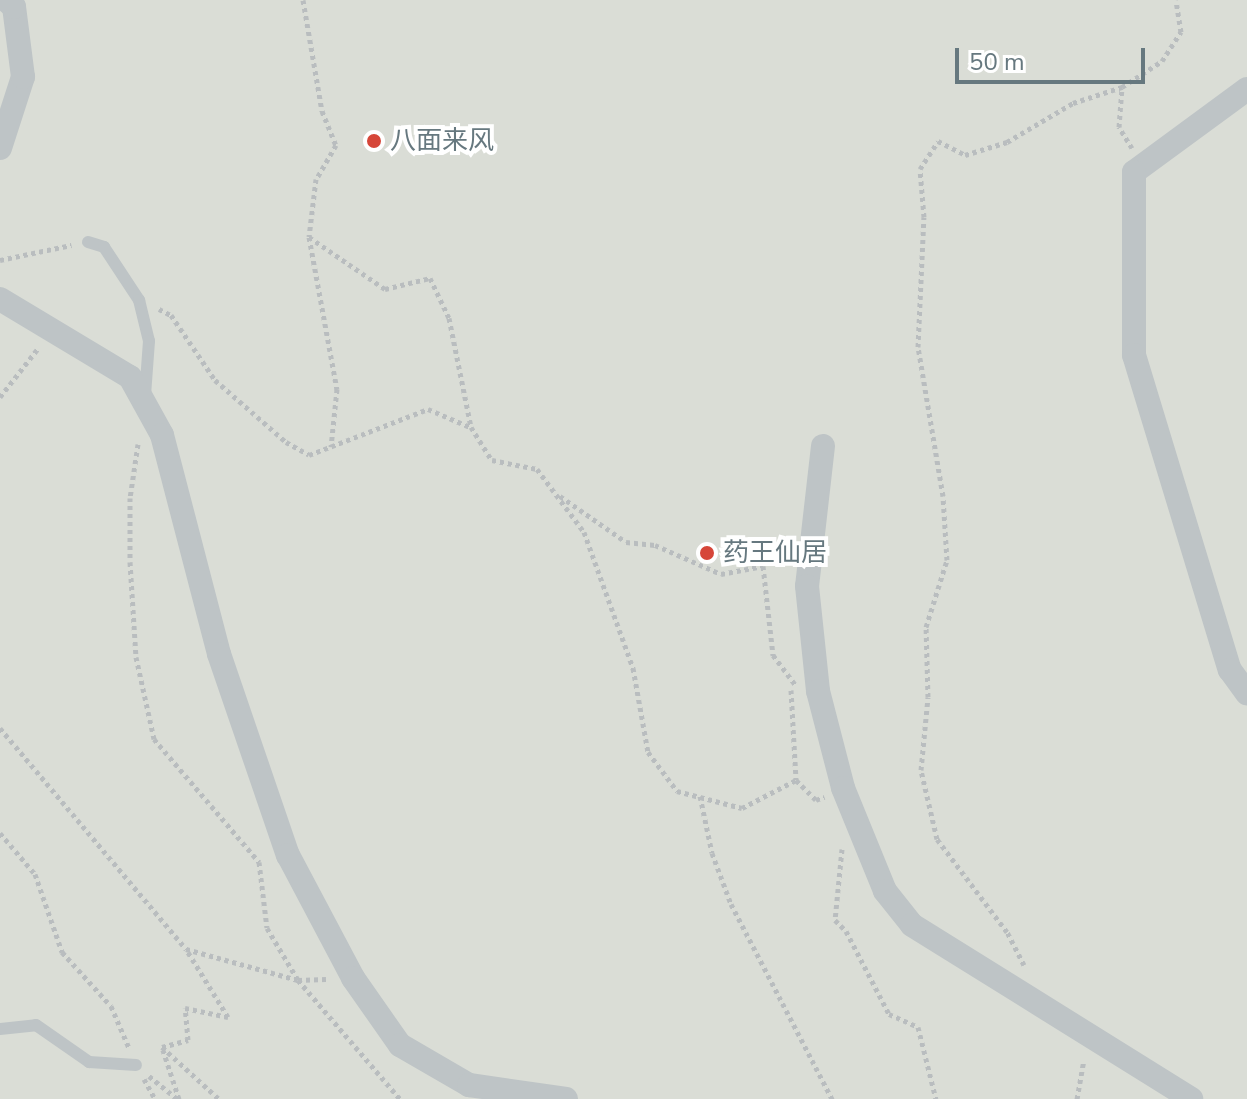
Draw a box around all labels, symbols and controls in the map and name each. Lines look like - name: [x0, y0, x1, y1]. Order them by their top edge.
- scale bar: [959, 32, 1149, 82]
- text: 50 m: [969, 46, 1025, 78]
- place label: 八面来风: [390, 125, 494, 157]
- marker: 八面来风: [365, 132, 383, 150]
- place label: 药王仙居: [723, 537, 827, 569]
- marker: 药王仙居: [698, 544, 716, 562]

